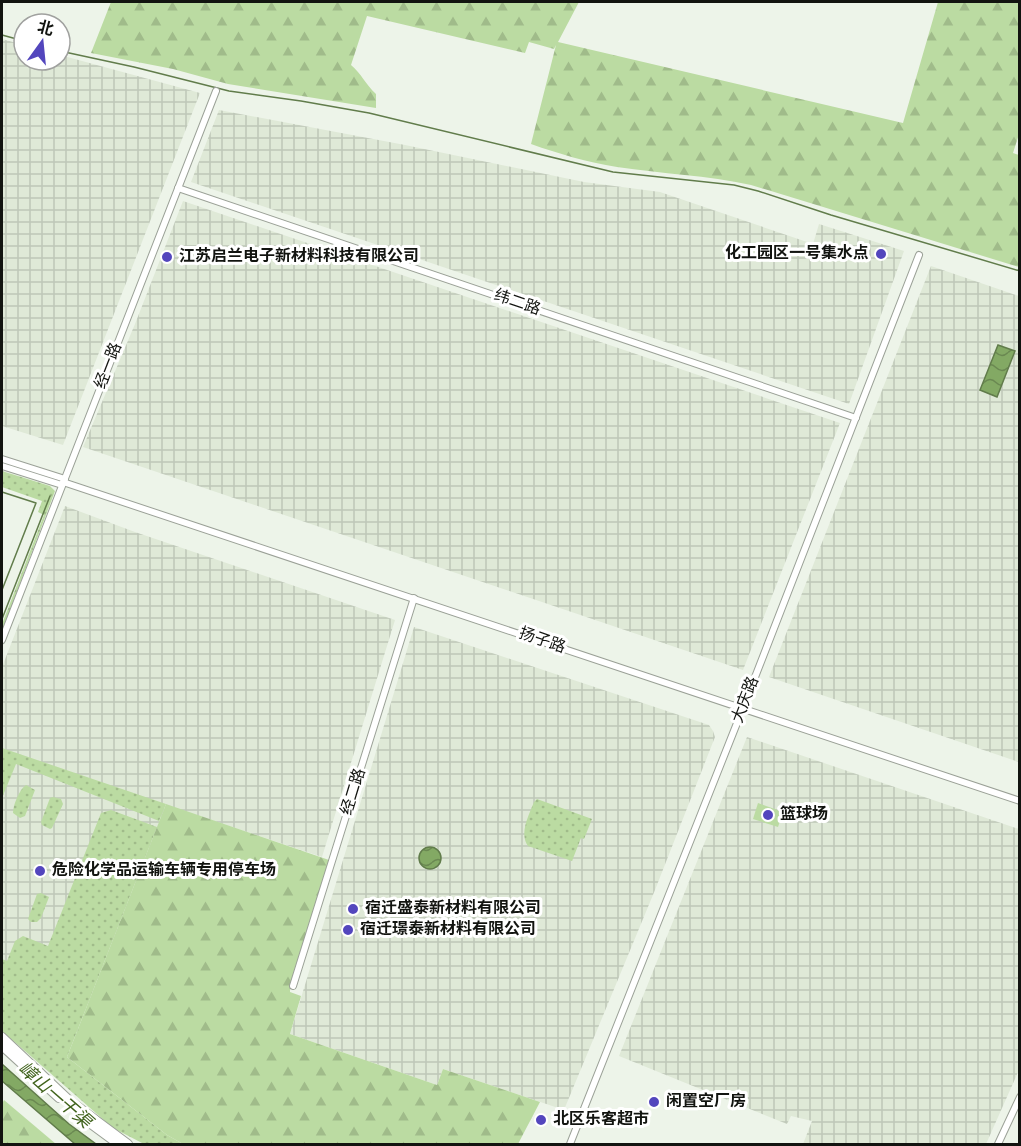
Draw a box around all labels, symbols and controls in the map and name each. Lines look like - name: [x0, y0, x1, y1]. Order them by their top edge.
- north arrow: [12, 12, 72, 72]
- text: 北: [35, 18, 56, 41]
- place label: 化工园区一号集水点: [725, 243, 869, 264]
- place label: 江苏启兰电子新材料科技有限公司: [179, 246, 419, 267]
- marker: 化工园区一号集水点: [874, 247, 888, 261]
- marker: 江苏启兰电子新材料科技有限公司: [160, 250, 174, 264]
- street label: 纬二路: [491, 286, 543, 320]
- street label: 经一路: [91, 340, 127, 392]
- street label: 扬子路: [516, 624, 568, 658]
- street label: 大庆路: [728, 674, 764, 726]
- street label: 经二路: [337, 766, 371, 818]
- place label: 篮球场: [780, 805, 828, 825]
- marker: 篮球场: [761, 808, 775, 822]
- place label: 危险化学品运输车辆专用停车场: [52, 860, 276, 881]
- marker: 危险化学品运输车辆专用停车场: [33, 864, 47, 878]
- place label: 宿迁盛泰新材料有限公司: [365, 898, 541, 919]
- marker: 宿迁盛泰新材料有限公司: [346, 902, 360, 916]
- place label: 宿迁璟泰新材料有限公司: [360, 919, 536, 940]
- marker: 宿迁璟泰新材料有限公司: [341, 923, 355, 937]
- water label: 嶂山一干渠: [12, 1058, 98, 1136]
- place label: 闲置空厂房: [666, 1092, 746, 1112]
- marker: 闲置空厂房: [647, 1095, 661, 1109]
- place label: 北区乐客超市: [553, 1110, 649, 1130]
- marker: 北区乐客超市: [534, 1113, 548, 1127]

